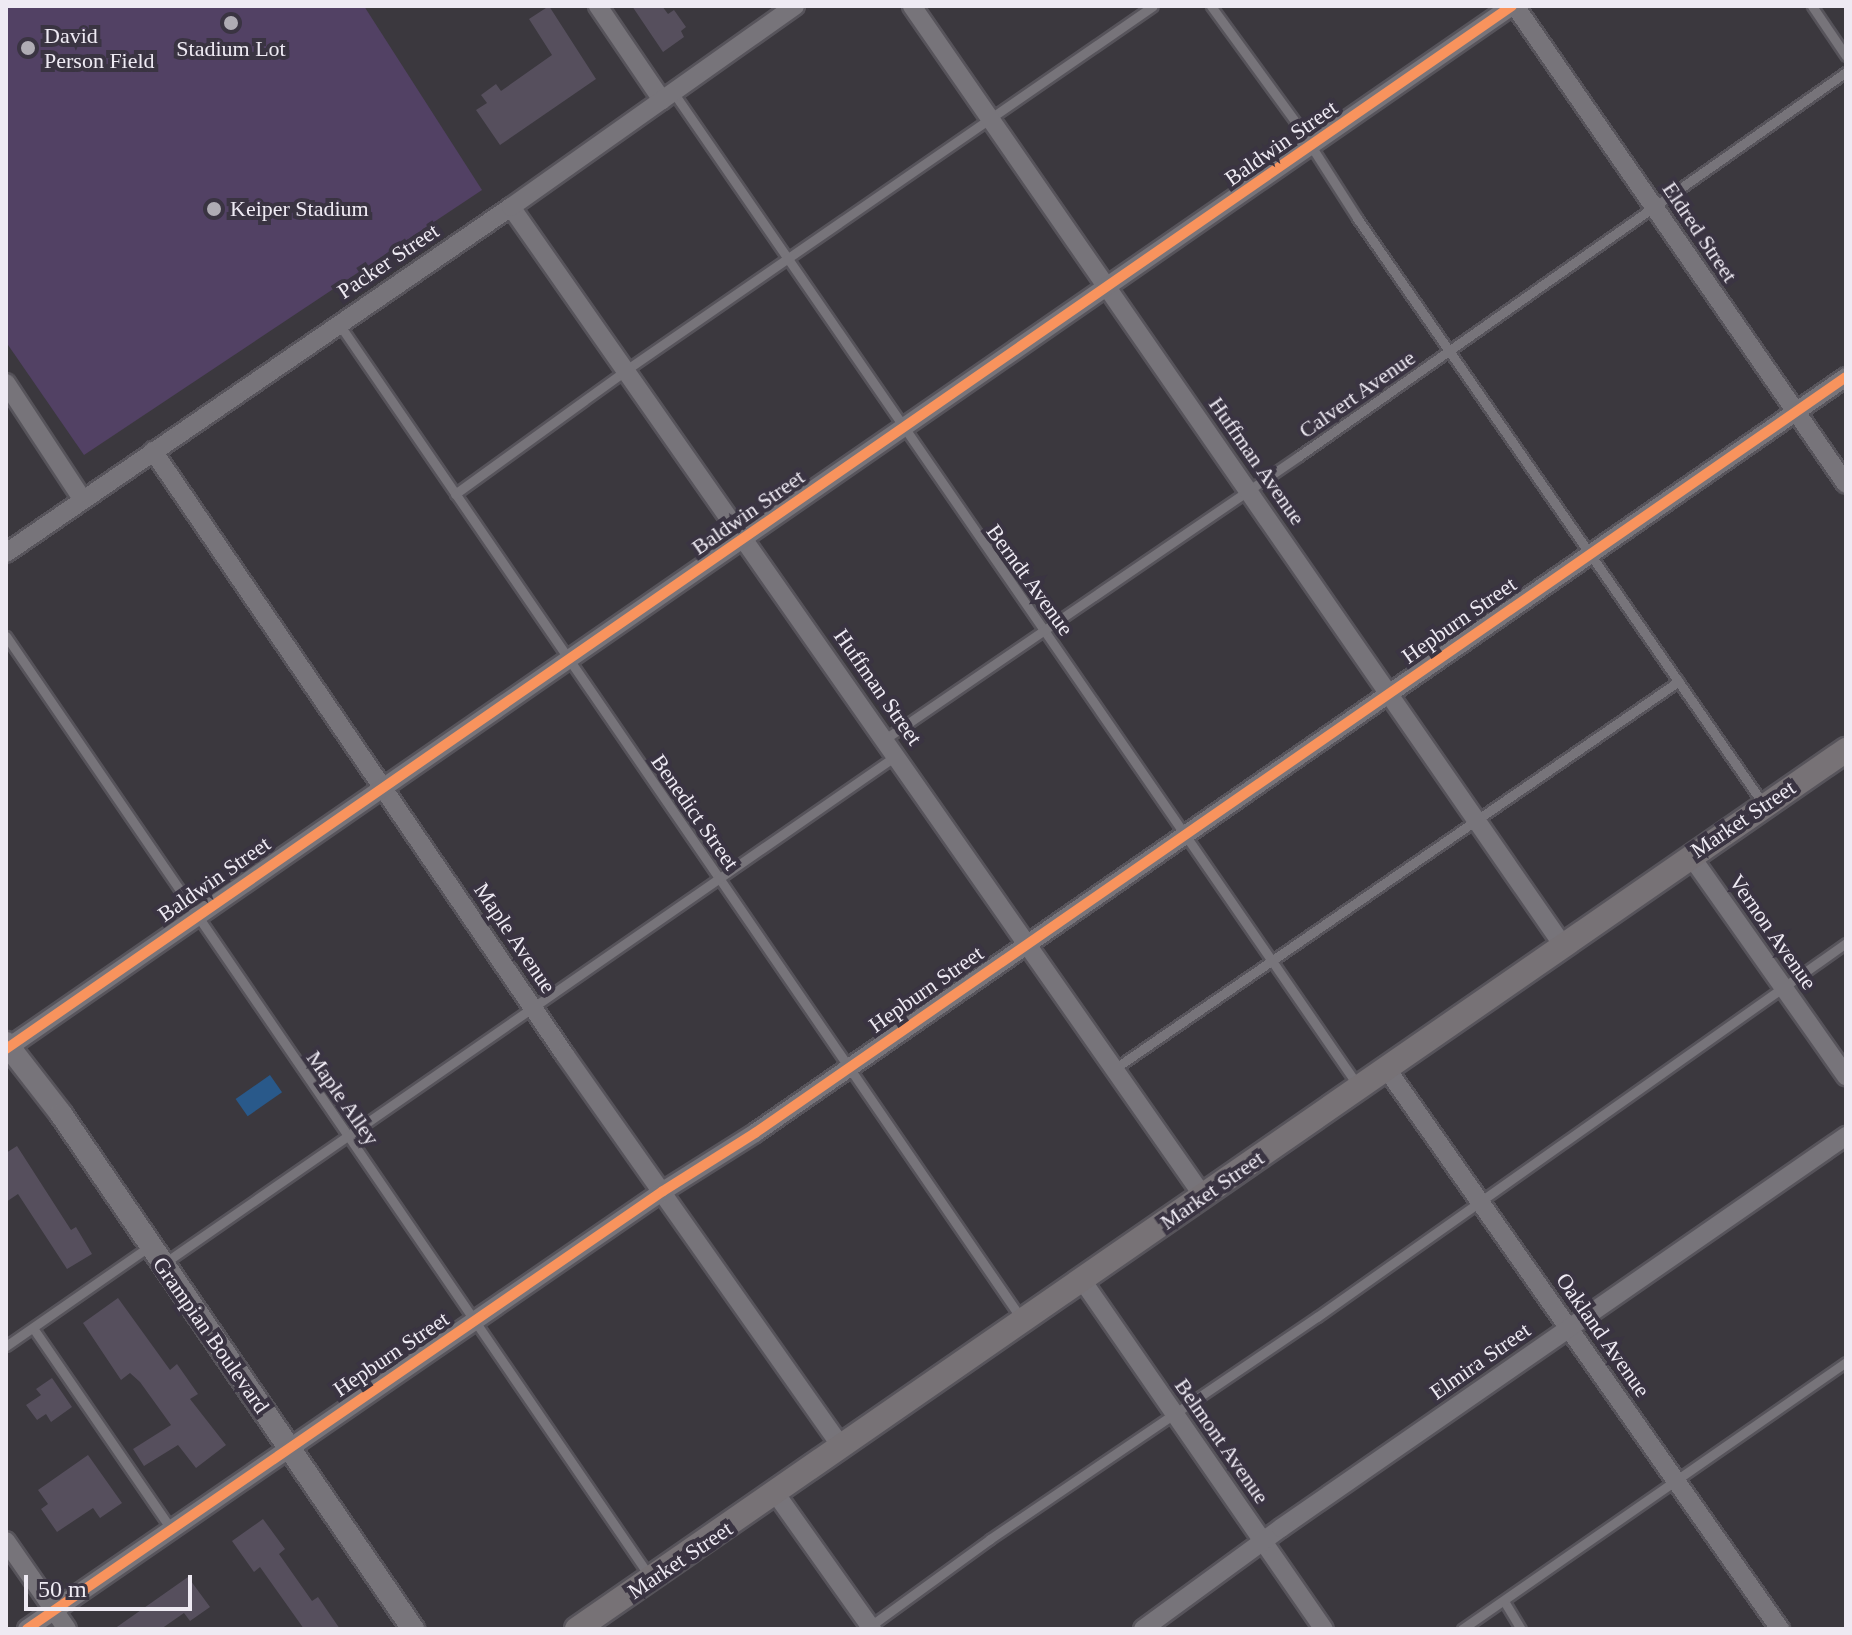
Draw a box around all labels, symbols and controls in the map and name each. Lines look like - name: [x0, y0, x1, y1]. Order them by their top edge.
- marker: Stadium Lot: [222, 14, 240, 32]
- place label: David Person Field: [44, 22, 155, 74]
- place label: Stadium Lot: [176, 36, 286, 62]
- marker: David Person Field: [19, 39, 37, 57]
- street label: Baldwin Street: [1220, 95, 1342, 191]
- street label: Eldred Street: [1657, 177, 1743, 287]
- place label: Keiper Stadium: [230, 196, 369, 222]
- marker: Keiper Stadium: [205, 200, 223, 218]
- street label: Packer Street: [332, 217, 444, 305]
- street label: Calvert Avenue: [1293, 344, 1421, 444]
- street label: Huffman Avenue: [1203, 391, 1311, 531]
- street label: Baldwin Street: [687, 464, 809, 560]
- street label: Berndt Avenue: [980, 519, 1080, 641]
- street label: Hepburn Street: [1397, 571, 1521, 669]
- street label: Huffman Street: [828, 624, 928, 750]
- street label: Benedict Street: [645, 749, 745, 875]
- street label: Market Street: [1686, 774, 1800, 864]
- street label: Baldwin Street: [153, 831, 275, 927]
- street label: Vernon Avenue: [1723, 869, 1823, 995]
- street label: Maple Avenue: [468, 877, 562, 999]
- street label: Hepburn Street: [864, 940, 988, 1038]
- street label: Maple Alley: [300, 1045, 386, 1151]
- street label: Market Street: [1155, 1145, 1269, 1235]
- street label: Grampian Boulevard: [147, 1252, 275, 1418]
- street label: Oakland Avenue: [1550, 1267, 1656, 1403]
- street label: Hepburn Street: [328, 1306, 454, 1402]
- street label: Elmira Street: [1425, 1317, 1535, 1405]
- street label: Belmont Avenue: [1169, 1373, 1275, 1509]
- street label: Market Street: [623, 1515, 737, 1605]
- scale bar: [28, 1559, 196, 1609]
- text: 50 m: [38, 1576, 87, 1602]

